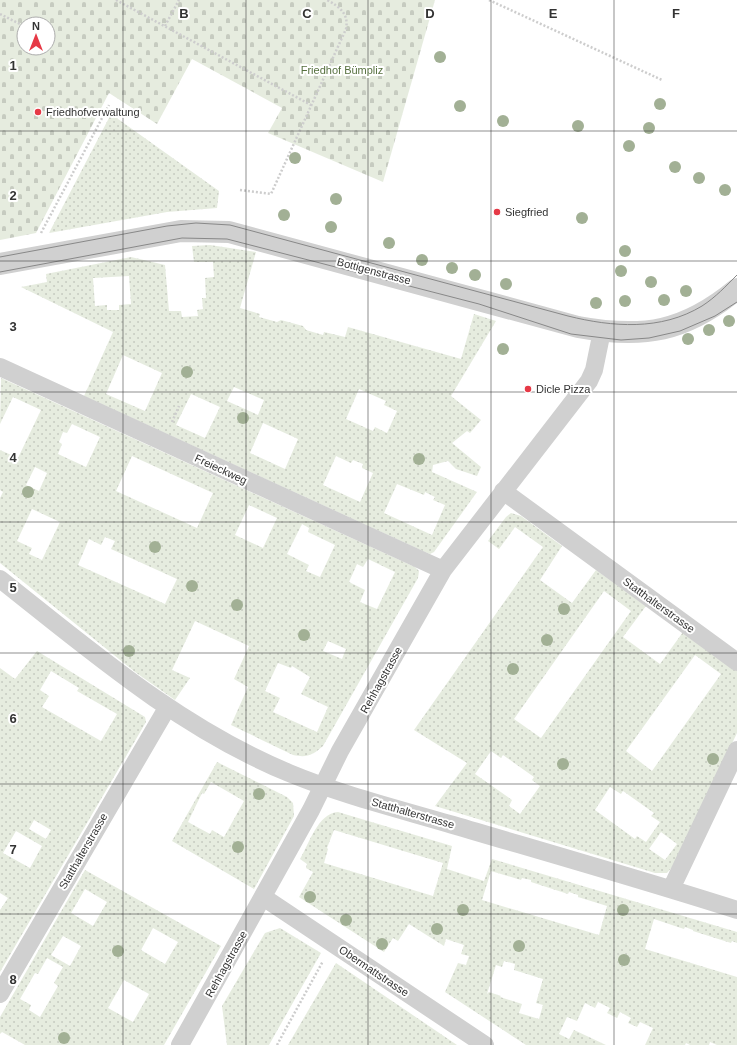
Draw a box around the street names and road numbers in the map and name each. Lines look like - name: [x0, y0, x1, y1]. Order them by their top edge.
- street label: Bottigenstrasse: [336, 255, 412, 287]
- street label: Freieckweg: [193, 452, 249, 486]
- street label: Statthalterstrasse: [621, 575, 697, 635]
- street label: Rehhagstrasse: [358, 645, 404, 715]
- street label: Statthalterstrasse: [370, 795, 456, 831]
- street label: Statthalterstrasse: [56, 811, 110, 891]
- street label: Rehhagstrasse: [203, 929, 249, 999]
- street label: Obermattstrasse: [337, 943, 411, 999]

